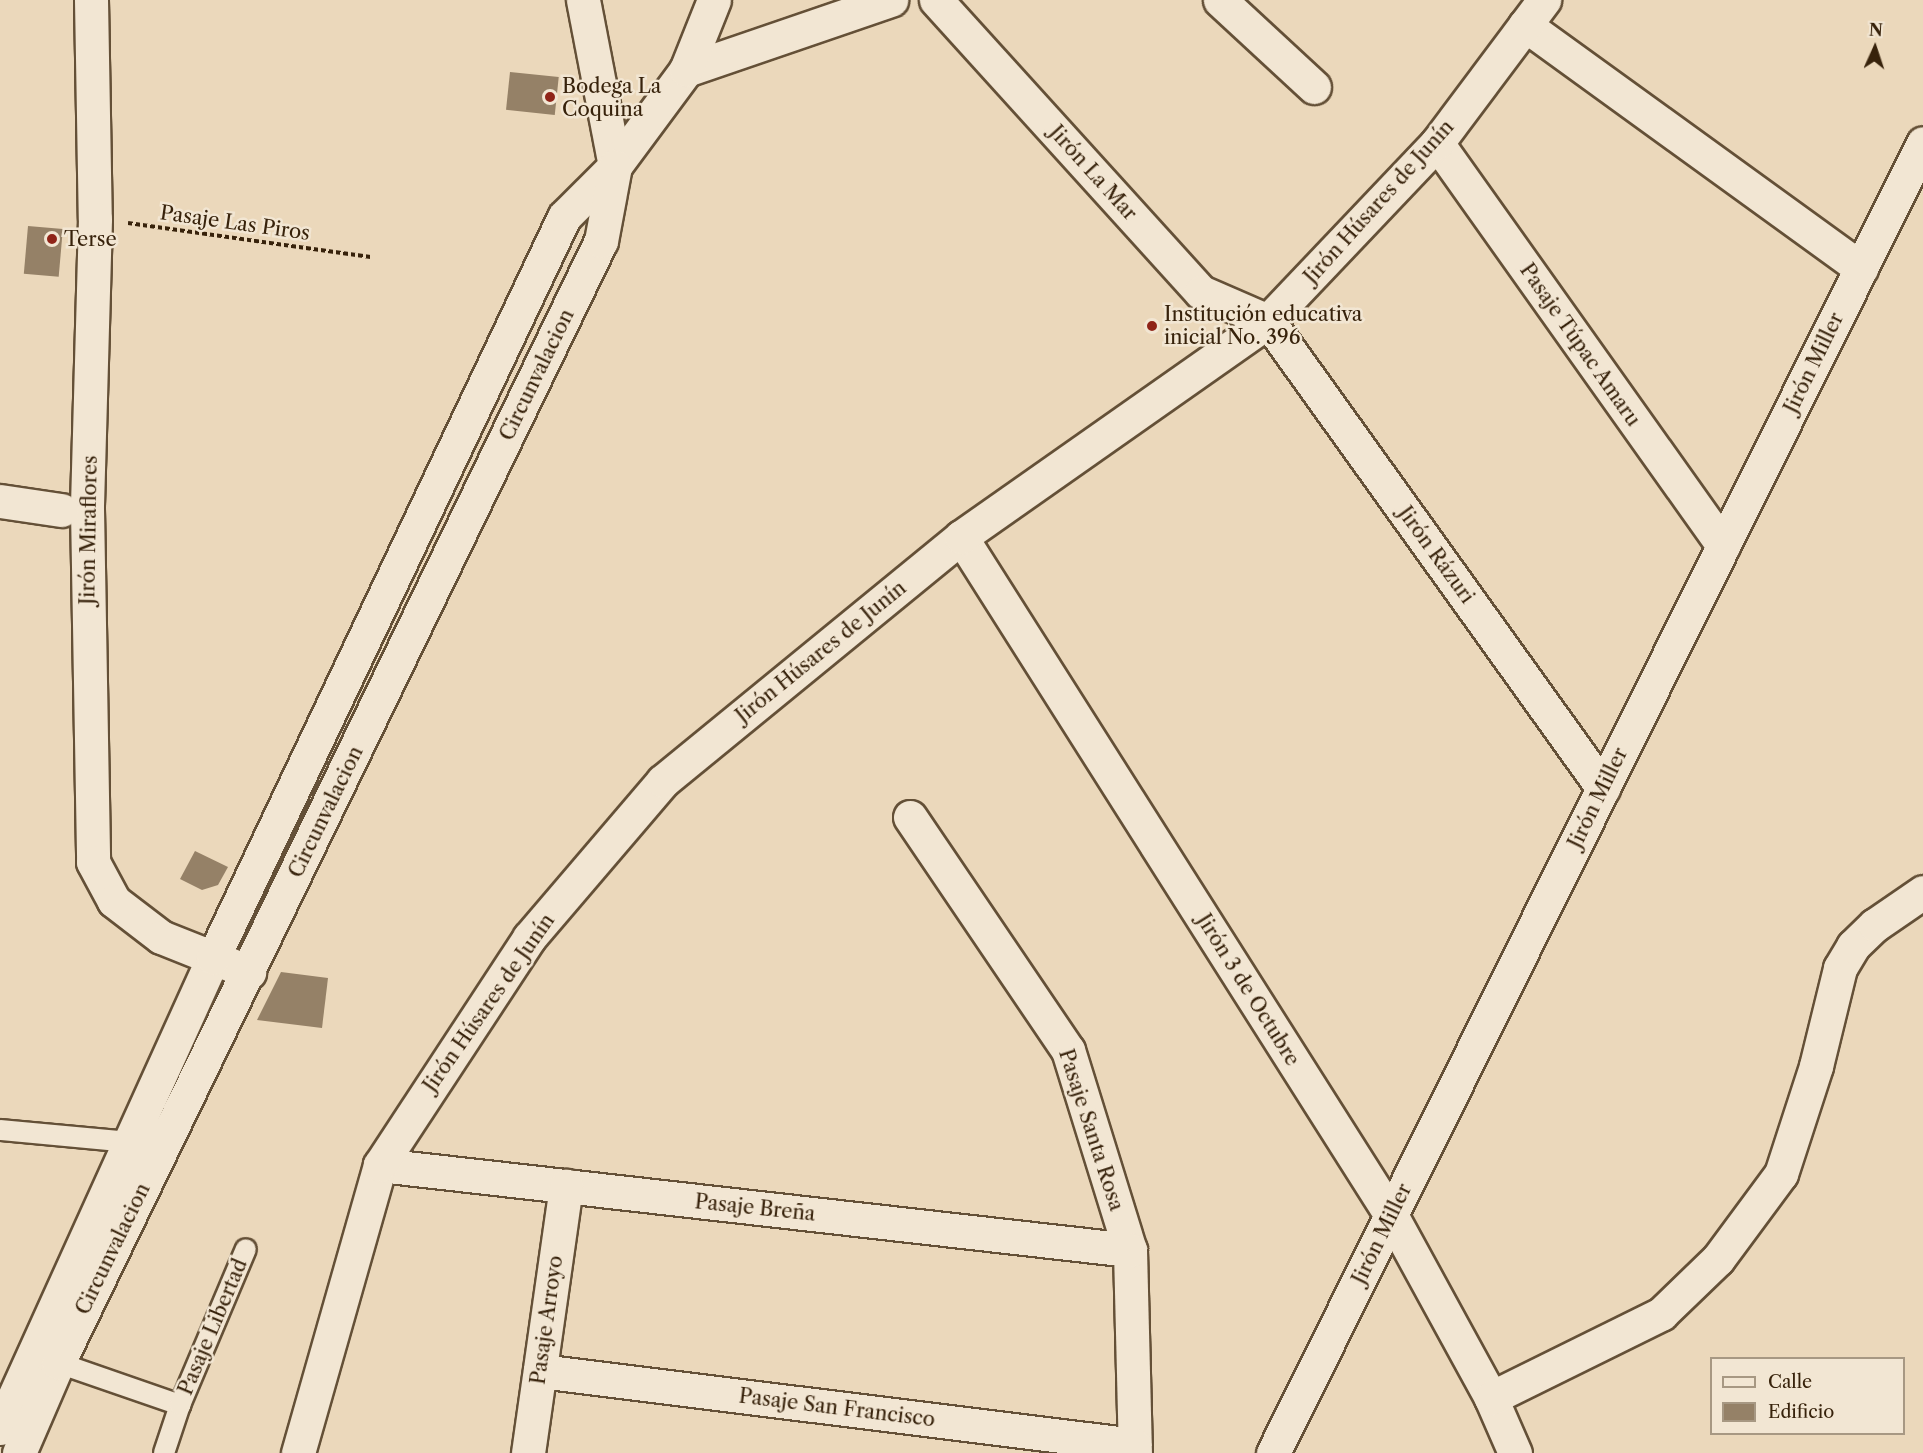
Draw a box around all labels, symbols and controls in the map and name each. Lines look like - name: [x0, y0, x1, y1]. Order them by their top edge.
- north arrow: [1845, 18, 1905, 78]
- text: N: [1868, 20, 1883, 40]
- place label: Bodega La Coquina: [562, 74, 662, 121]
- marker: Bodega La Coquina: [543, 90, 557, 104]
- street label: Jirón Húsares de Junín: [1299, 115, 1459, 289]
- street label: Jirón La Mar: [1044, 121, 1142, 225]
- street label: Pasaje Las Piros: [159, 201, 311, 245]
- place label: Terse: [64, 227, 117, 251]
- marker: Terse: [45, 232, 59, 246]
- street label: Pasaje Túpac Amaru: [1514, 258, 1646, 432]
- place label: Institución educativa inicial No. 396: [1164, 302, 1362, 349]
- street label: Circunvalacion: [495, 305, 579, 445]
- street label: Jirón Miller: [1779, 309, 1849, 417]
- marker: Institución educativa inicial No. 396: [1145, 319, 1159, 333]
- street label: Jirón Miraflores: [76, 455, 102, 605]
- street label: Jirón Rázuri: [1393, 502, 1479, 608]
- street label: Jirón Húsares de Junín: [731, 576, 911, 728]
- street label: Circunvalacion: [284, 742, 368, 882]
- street label: Jirón Miller: [1563, 744, 1633, 852]
- street label: Jirón Húsares de Junín: [418, 909, 560, 1097]
- street label: Jirón 3 de Octubre: [1192, 910, 1304, 1070]
- street label: Pasaje Santa Rosa: [1054, 1046, 1128, 1214]
- street label: Circunvalacion: [71, 1179, 155, 1319]
- street label: Jirón Miller: [1347, 1180, 1417, 1288]
- street label: Pasaje Breña: [694, 1190, 816, 1226]
- street label: Pasaje Arroyo: [526, 1254, 568, 1386]
- street label: Pasaje Libertad: [174, 1255, 252, 1399]
- legend: [1710, 1357, 1905, 1435]
- text: Calle: [1768, 1371, 1812, 1393]
- street label: Pasaje San Francisco: [737, 1384, 937, 1432]
- text: Edificio: [1768, 1401, 1834, 1423]

